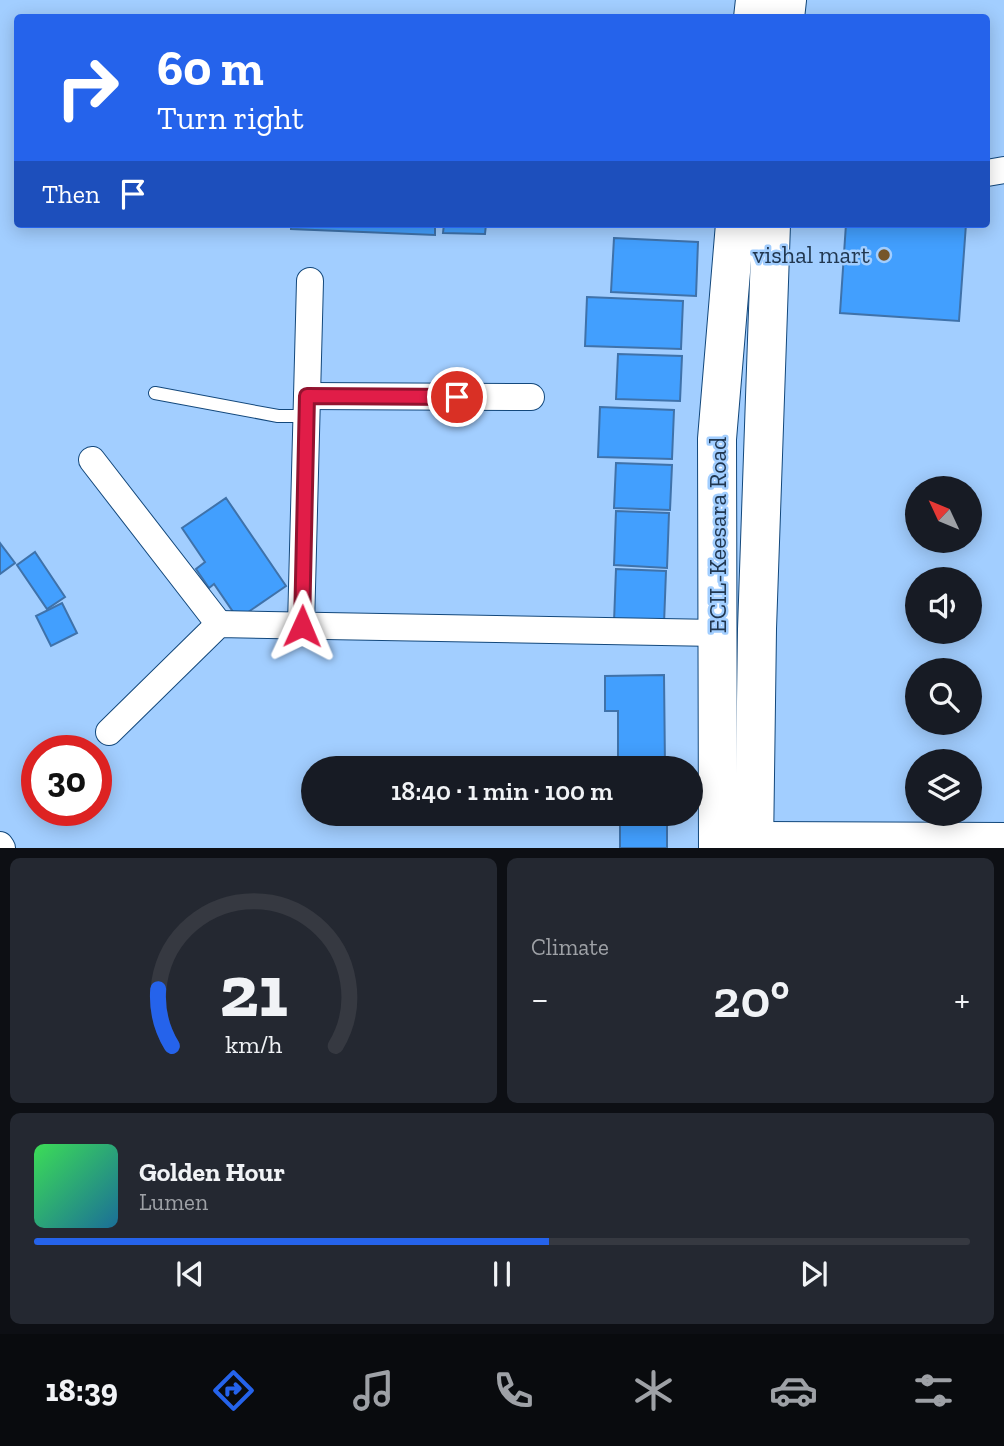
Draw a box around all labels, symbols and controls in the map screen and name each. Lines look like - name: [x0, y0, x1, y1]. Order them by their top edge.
- text: 60 m: [157, 39, 264, 98]
- icon: right: [42, 42, 133, 133]
- text: Turn right: [157, 99, 304, 137]
- icon: arrive: [114, 175, 152, 213]
- text: Then: [42, 178, 100, 210]
- place label: vishal mart: [752, 240, 870, 269]
- marker: vishal mart: [876, 247, 892, 263]
- pin: [427, 367, 487, 427]
- icon: arrive: [438, 378, 476, 416]
- street label: ECIL-Keesara Road: [703, 437, 732, 633]
- north arrow: [905, 476, 982, 553]
- map controls: [905, 476, 982, 826]
- button: sound: [905, 567, 982, 644]
- position arrow: [265, 589, 339, 663]
- button: search: [905, 658, 982, 735]
- speed limit sign: 30: [21, 735, 112, 826]
- button: layers: [905, 749, 982, 826]
- text: 18:40 · 1 min · 100 m: [391, 775, 613, 807]
- text: Climate: [531, 933, 609, 961]
- text: 21: [219, 948, 288, 1036]
- text: 20°: [713, 968, 790, 1030]
- text: −: [531, 976, 549, 1022]
- text: +: [954, 976, 970, 1022]
- text: km/h: [225, 1029, 282, 1059]
- text: Golden Hour: [139, 1156, 285, 1188]
- text: Lumen: [139, 1188, 208, 1216]
- icon: previous: [171, 1255, 209, 1293]
- icon: pause: [483, 1255, 521, 1293]
- icon: next: [795, 1255, 833, 1293]
- icon: directions: [209, 1366, 258, 1415]
- icon: music: [349, 1366, 398, 1415]
- icon: phone: [489, 1366, 538, 1415]
- icon: climate: [629, 1366, 678, 1415]
- icon: car: [769, 1366, 818, 1415]
- icon: filters: [909, 1366, 958, 1415]
- text: 18:39: [46, 1371, 118, 1409]

